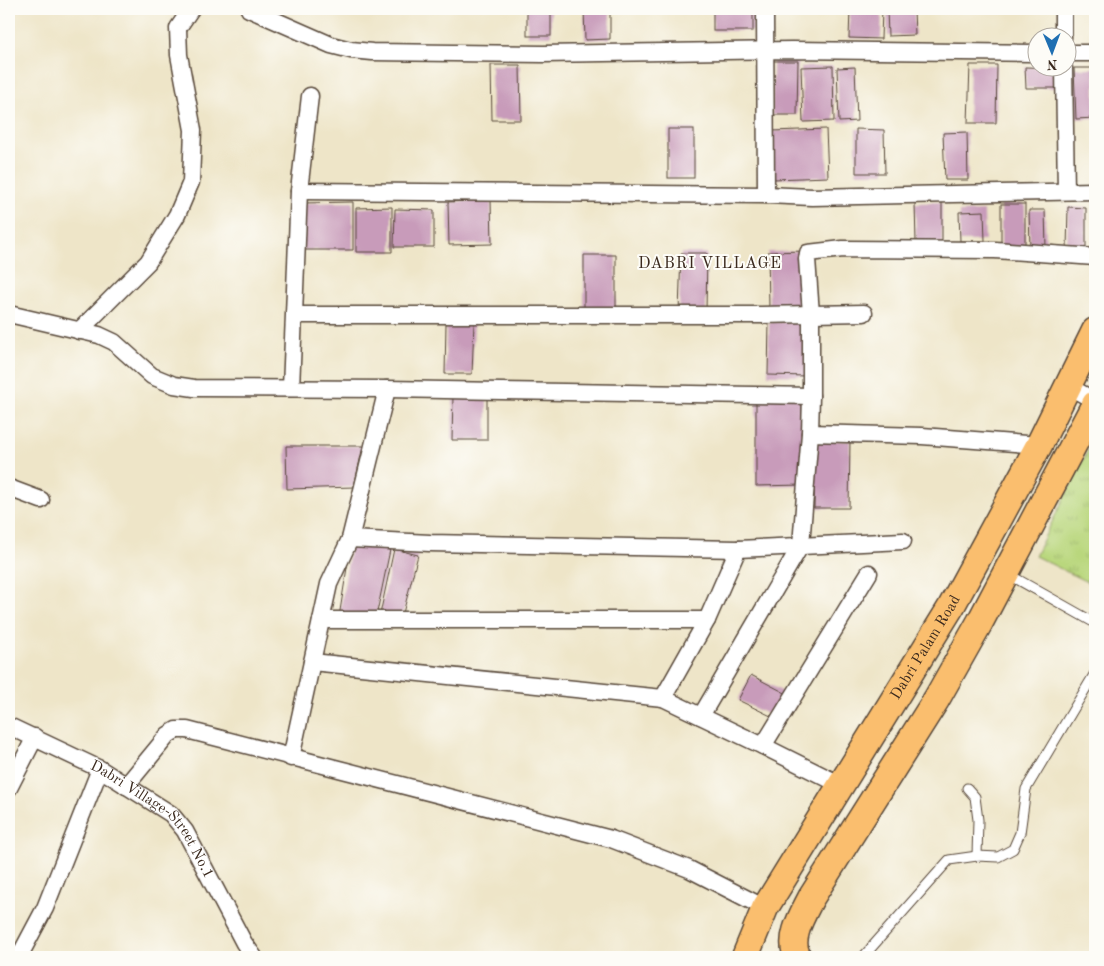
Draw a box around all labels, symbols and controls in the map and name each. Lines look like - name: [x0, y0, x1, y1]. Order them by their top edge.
- north arrow: [1026, 28, 1076, 78]
- text: N: [1046, 57, 1058, 71]
- district label: DABRI VILLAGE: [638, 256, 782, 272]
- street label: Dabri Palam Road: [888, 593, 963, 702]
- street label: Dabri Village-Street No.1: [88, 758, 216, 881]

